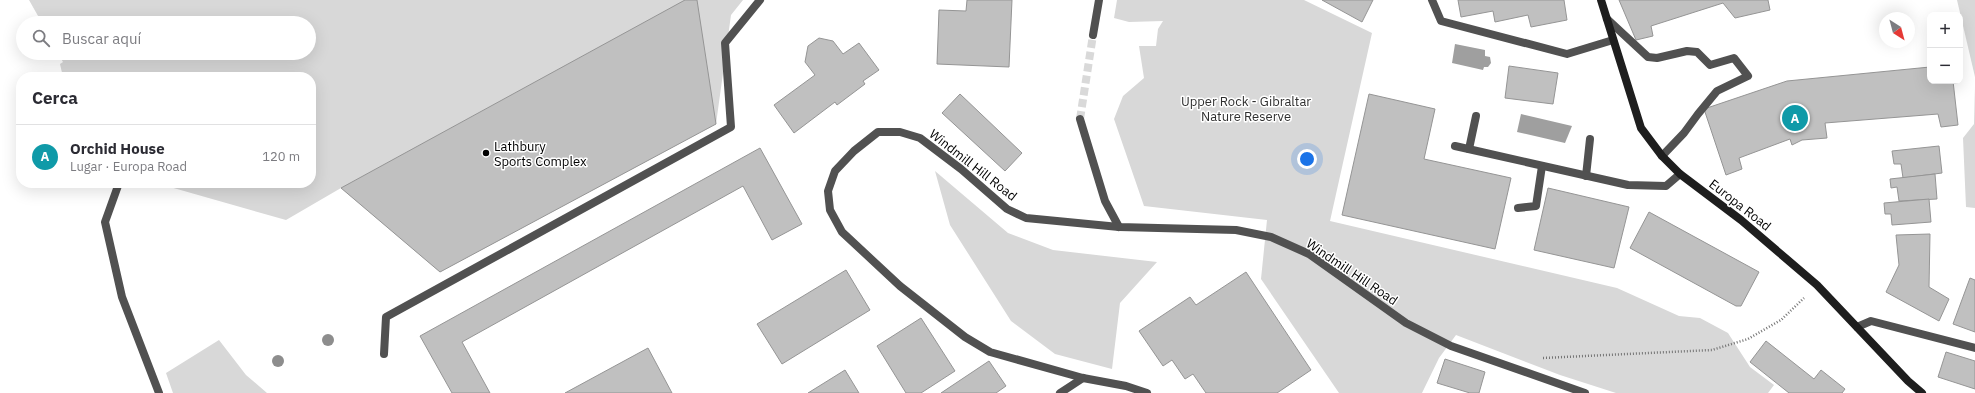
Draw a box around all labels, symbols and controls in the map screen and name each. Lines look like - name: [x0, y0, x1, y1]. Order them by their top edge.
- north arrow: [1879, 12, 1915, 48]
- map controls: [1927, 12, 1963, 84]
- button: +: [1927, 12, 1963, 48]
- search box: [16, 16, 316, 60]
- icon: search: [30, 27, 52, 49]
- text: Buscar aquí: [62, 29, 141, 48]
- button: −: [1927, 48, 1963, 84]
- text: Cerca: [32, 87, 78, 109]
- park label: Upper Rock - Gibraltar Nature Reserve: [1181, 93, 1311, 125]
- pin: A: [1782, 103, 1808, 133]
- street label: Windmill Hill Road: [926, 125, 1020, 205]
- place label: Lathbury Sports Complex: [494, 138, 587, 170]
- text: Orchid House: [70, 139, 165, 158]
- text: A: [41, 148, 49, 165]
- text: 120 m: [262, 148, 300, 165]
- marker: Lathbury Sports Complex: [481, 148, 491, 158]
- your location: [1297, 149, 1317, 169]
- text: Lugar · Europa Road: [70, 158, 187, 175]
- street label: Europa Road: [1705, 175, 1775, 235]
- street label: Windmill Hill Road: [1303, 235, 1401, 309]

